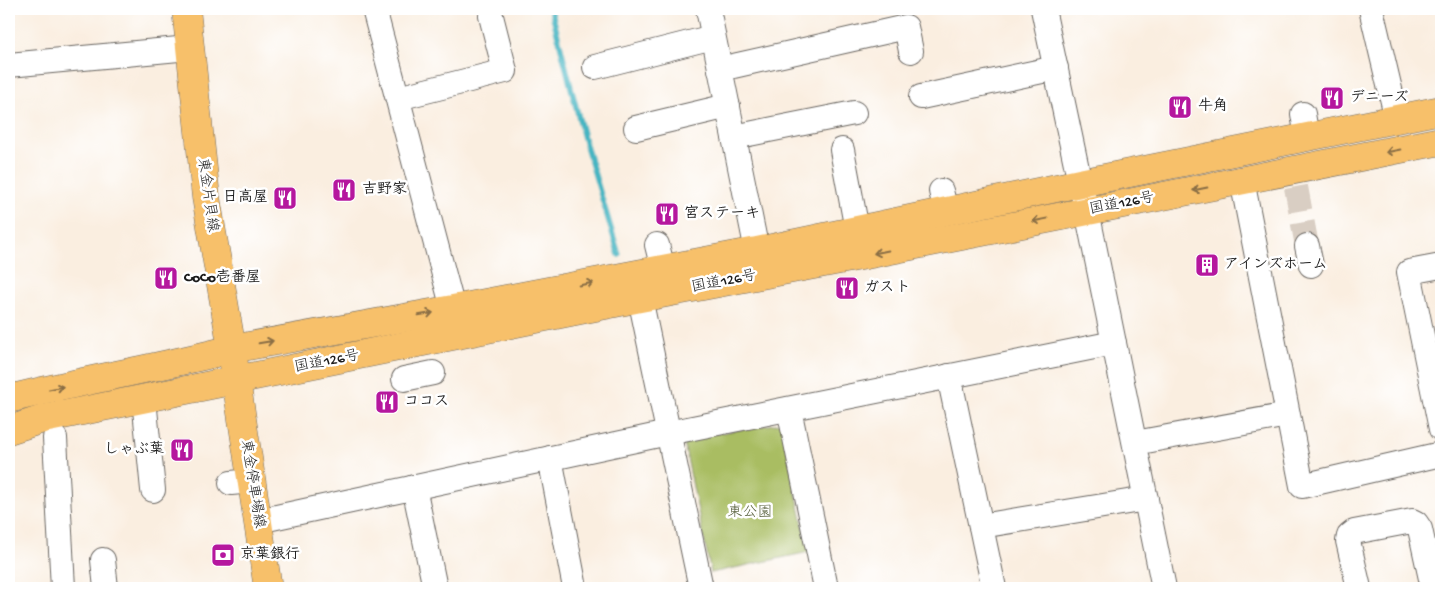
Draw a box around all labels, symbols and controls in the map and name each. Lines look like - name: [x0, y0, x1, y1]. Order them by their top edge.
- restaurant icon: デニーズ: [1319, 85, 1345, 111]
- place label: デニーズ: [1350, 89, 1409, 107]
- restaurant icon: 牛角: [1167, 94, 1193, 120]
- place label: 牛角: [1198, 97, 1228, 116]
- one-way arrow: [1386, 146, 1402, 156]
- street label: 東金片貝線: [193, 156, 222, 233]
- restaurant icon: 吉野家: [331, 177, 357, 203]
- place label: 吉野家: [362, 180, 407, 199]
- restaurant icon: 日高屋: [272, 185, 298, 211]
- one-way arrow: [1192, 185, 1208, 194]
- place label: 日高屋: [223, 188, 268, 207]
- street label: 国道126号: [1088, 189, 1156, 219]
- restaurant icon: 宮ステーキ: [654, 201, 680, 227]
- place label: 宮ステーキ: [684, 204, 760, 223]
- one-way arrow: [1033, 216, 1049, 226]
- one-way arrow: [873, 248, 889, 257]
- building icon: アインズホーム: [1194, 252, 1220, 278]
- place label: アインズホーム: [1224, 256, 1328, 274]
- restaurant icon: CoCo壱番屋: [153, 265, 179, 291]
- street label: 国道126号: [690, 267, 758, 297]
- place label: CoCo壱番屋: [183, 268, 261, 287]
- restaurant icon: ガスト: [834, 275, 860, 301]
- one-way arrow: [578, 279, 594, 288]
- place label: ガスト: [864, 279, 911, 297]
- one-way arrow: [418, 309, 434, 319]
- one-way arrow: [258, 337, 274, 347]
- street label: 国道126号: [293, 347, 361, 377]
- one-way arrow: [48, 382, 64, 392]
- restaurant icon: ココス: [374, 389, 400, 415]
- place label: ココス: [404, 393, 449, 411]
- restaurant icon: しゃぶ葉: [169, 437, 195, 463]
- street label: 東金停車場線: [236, 438, 269, 530]
- place label: しゃぶ葉: [104, 440, 164, 459]
- park label: 東公園: [727, 503, 773, 522]
- bank icon: 京葉銀行: [210, 542, 236, 568]
- place label: 京葉銀行: [240, 545, 300, 564]

